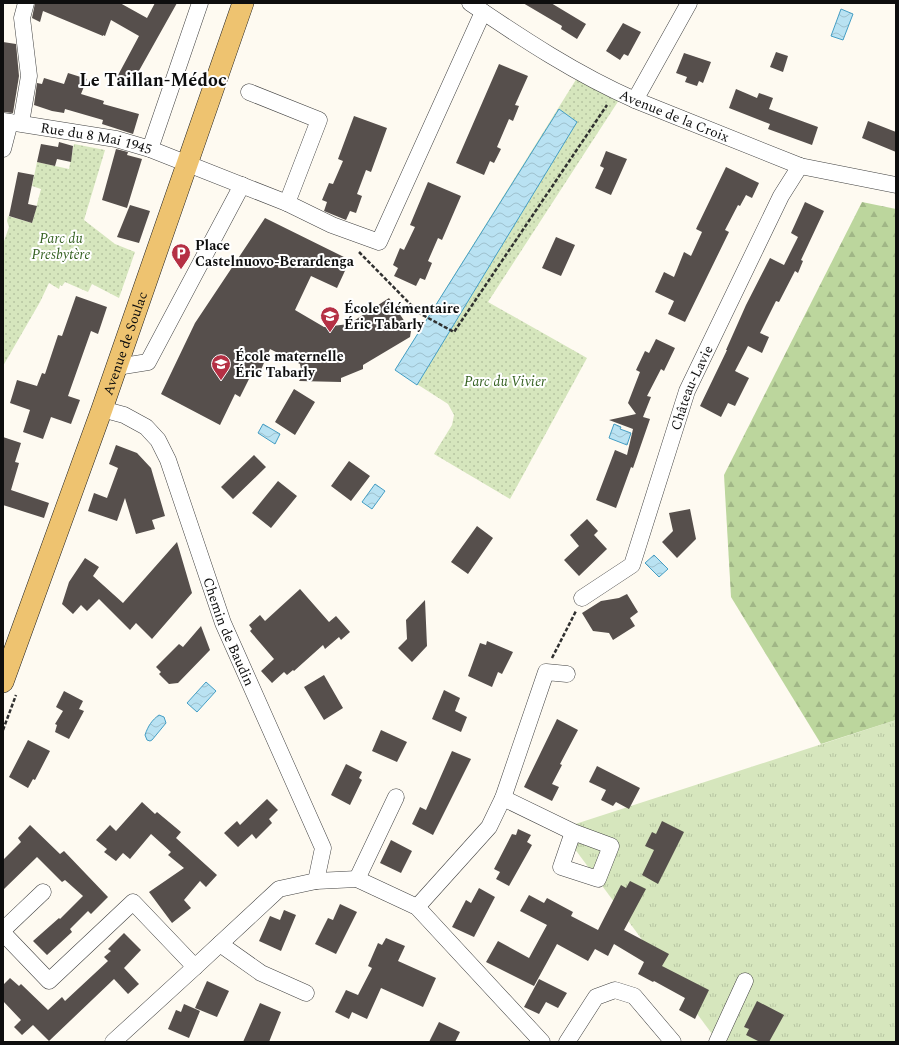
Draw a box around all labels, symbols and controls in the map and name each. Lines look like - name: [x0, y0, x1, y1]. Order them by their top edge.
- district label: Le Taillan-Médoc: [79, 67, 227, 94]
- street label: Avenue de la Croix: [616, 84, 732, 148]
- street label: Rue du 8 Mai 1945: [39, 117, 155, 160]
- park label: Parc du Presbytère: [32, 228, 90, 265]
- place label: Place Castelnuovo-Berardenga: [195, 235, 355, 272]
- parking icon: Place Castelnuovo-Berardenga: [170, 242, 192, 270]
- street label: Avenue de Soulac: [98, 288, 153, 398]
- place label: École élémentaire Éric Tabarly: [344, 298, 460, 335]
- school or university icon: École élémentaire Éric Tabarly: [319, 305, 341, 333]
- street label: Château-Lavie: [665, 342, 719, 433]
- place label: École maternelle Éric Tabarly: [235, 346, 344, 383]
- school or university icon: École maternelle Éric Tabarly: [210, 353, 232, 381]
- park label: Parc du Vivier: [464, 371, 546, 392]
- street label: Chemin de Baudin: [197, 575, 260, 689]

